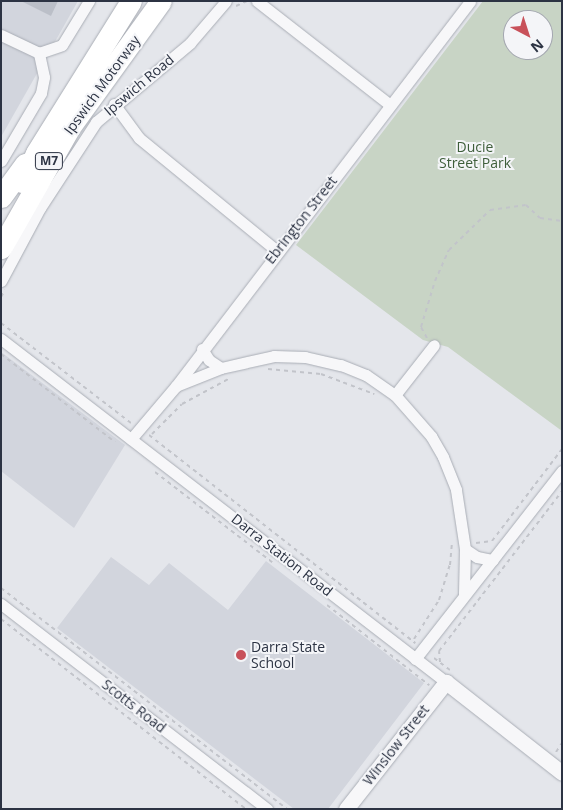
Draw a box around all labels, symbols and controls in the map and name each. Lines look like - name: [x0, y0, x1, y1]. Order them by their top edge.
- north arrow: [503, 10, 553, 60]
- street label: Ipswich Motorway: [60, 32, 144, 138]
- text: N: [527, 35, 548, 57]
- street label: Ipswich Road: [101, 51, 177, 119]
- park label: Ducie Street Park: [439, 139, 511, 172]
- road number: M7: [34, 152, 64, 170]
- street label: Ebrington Street: [262, 173, 340, 267]
- street label: Darra Station Road: [228, 510, 336, 600]
- place label: Darra State School: [251, 639, 325, 672]
- marker: Darra State School: [235, 649, 247, 661]
- street label: Scotts Road: [99, 676, 169, 736]
- street label: Winslow Street: [359, 702, 433, 788]

